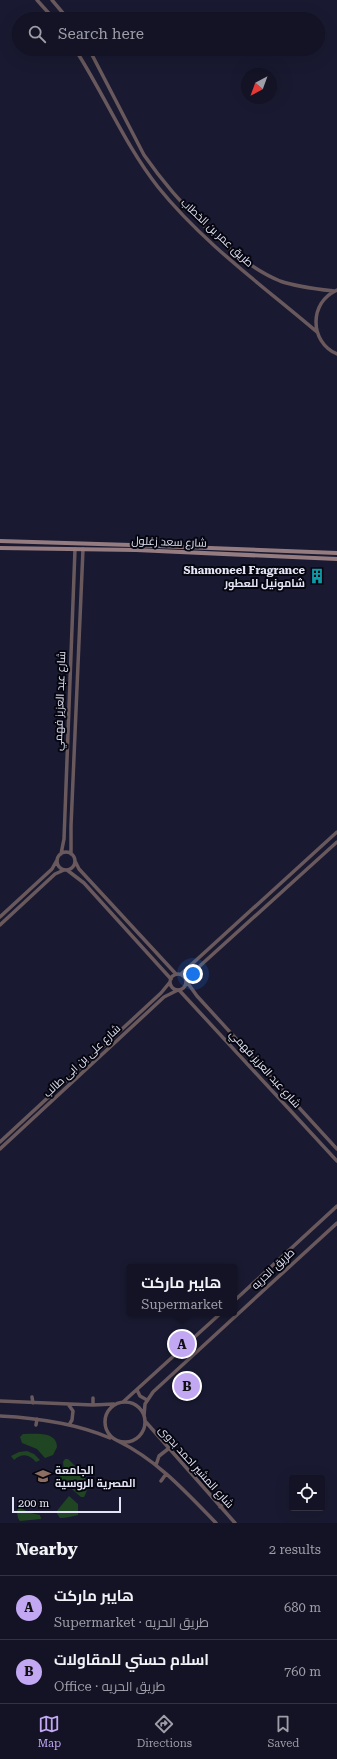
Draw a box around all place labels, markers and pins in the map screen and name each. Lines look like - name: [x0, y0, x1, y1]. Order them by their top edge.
- place label: Shamoneel Fragrance شامونيل للعطور: [183, 564, 306, 591]
- building icon: Shamoneel Fragrance شامونيل للعطور: [308, 567, 326, 585]
- pin: A: [169, 1329, 195, 1359]
- pin: B: [174, 1371, 200, 1401]
- place label: الجامعة المصرية الروسية: [55, 1464, 136, 1491]
- school or university icon: الجامعة المصرية الروسية: [34, 1467, 52, 1485]

